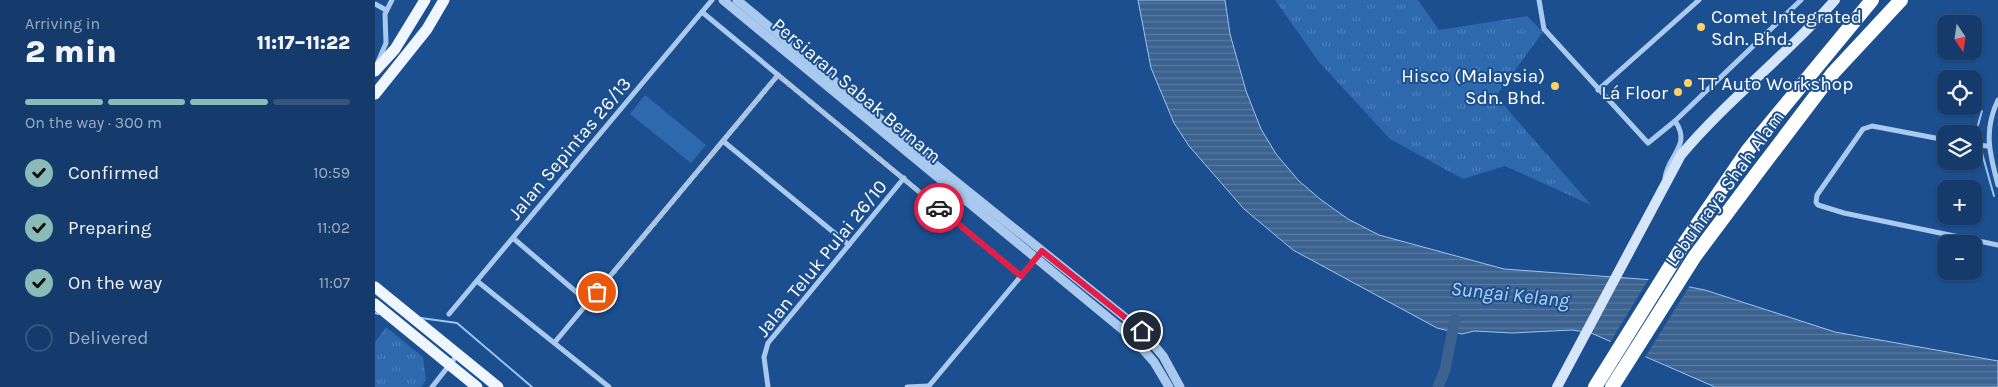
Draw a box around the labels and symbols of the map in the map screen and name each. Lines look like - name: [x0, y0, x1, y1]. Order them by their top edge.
- place label: Comet Integrated Sdn. Bhd.: [1711, 6, 1862, 50]
- street label: Persiaran Sabak Bernam: [767, 14, 945, 168]
- north arrow: [1937, 15, 1983, 60]
- marker: Comet Integrated Sdn. Bhd.: [1695, 21, 1707, 33]
- place label: Hisco (Malaysia) Sdn. Bhd.: [1401, 65, 1545, 109]
- street label: Jalan Sepintas 26/13: [504, 73, 636, 224]
- place label: TT Auto Workshop: [1698, 73, 1853, 95]
- marker: TT Auto Workshop: [1682, 77, 1694, 89]
- marker: Hisco (Malaysia) Sdn. Bhd.: [1549, 80, 1561, 92]
- place label: Lá Floor: [1601, 82, 1668, 104]
- marker: Lá Floor: [1672, 86, 1684, 98]
- street label: Lebuhraya Shah Alam: [1661, 106, 1789, 271]
- street label: Jalan Teluk Pulai 26/10: [752, 176, 892, 341]
- courier: [914, 183, 964, 233]
- pin: [576, 271, 618, 313]
- water label: Sungai Kelang: [1450, 277, 1571, 312]
- pin: [1121, 310, 1163, 352]

